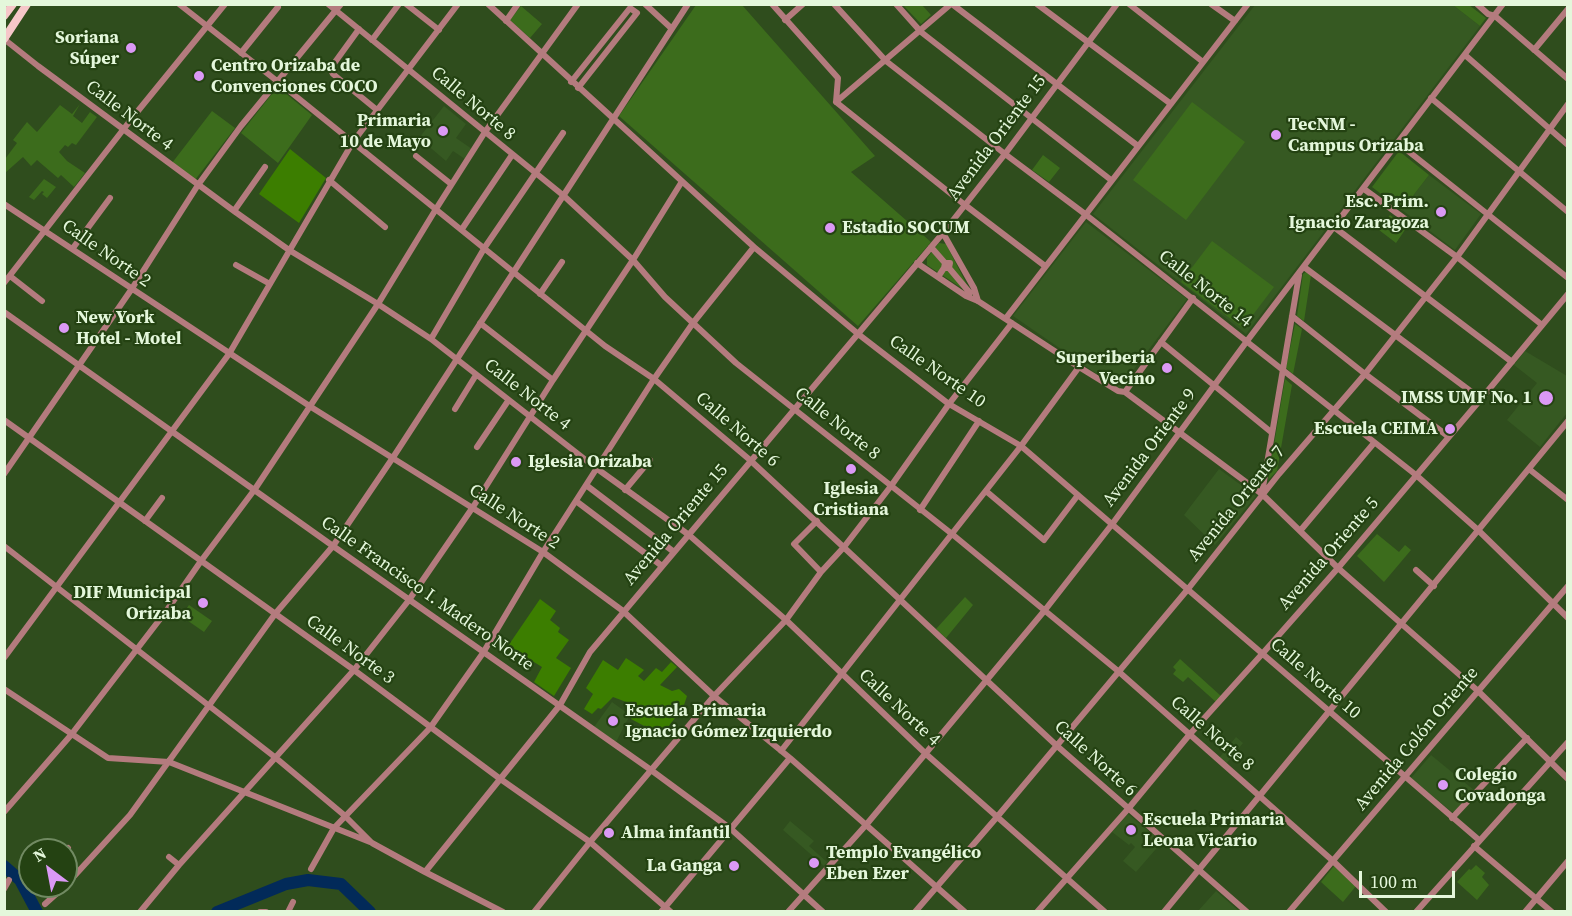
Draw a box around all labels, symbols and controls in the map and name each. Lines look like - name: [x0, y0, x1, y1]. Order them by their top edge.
- place label: Soriana Súper: [55, 27, 119, 70]
- marker: Soriana Súper: [124, 41, 138, 55]
- place label: Centro Orizaba de Convenciones COCO: [211, 55, 378, 98]
- street label: Calle Norte 8: [426, 62, 520, 146]
- marker: Centro Orizaba de Convenciones COCO: [192, 69, 206, 83]
- street label: Avenida Oriente 15: [943, 71, 1051, 205]
- street label: Calle Norte 4: [81, 76, 177, 156]
- place label: Primaria 10 de Mayo: [339, 110, 431, 152]
- place label: TecNM - Campus Orizaba: [1288, 114, 1424, 156]
- marker: Primaria 10 de Mayo: [436, 124, 450, 138]
- marker: TecNM - Campus Orizaba: [1269, 128, 1283, 142]
- place label: Esc. Prim. Ignacio Zaragoza: [1288, 191, 1429, 234]
- marker: Esc. Prim. Ignacio Zaragoza: [1434, 205, 1448, 219]
- street label: Calle Norte 2: [57, 215, 155, 293]
- place label: Estadio SOCUM: [842, 217, 970, 239]
- marker: Estadio SOCUM: [823, 221, 837, 235]
- street label: Calle Norte 14: [1154, 246, 1256, 332]
- place label: New York Hotel - Motel: [76, 307, 181, 350]
- marker: New York Hotel - Motel: [57, 321, 71, 335]
- street label: Calle Norte 10: [885, 331, 989, 413]
- place label: Superiberia Vecino: [1056, 347, 1155, 389]
- street label: Calle Norte 4: [479, 355, 575, 435]
- marker: Superiberia Vecino: [1160, 361, 1174, 375]
- street label: Calle Norte 8: [790, 383, 884, 465]
- street label: Avenida Oriente 9: [1099, 385, 1201, 511]
- place label: IMSS UMF No. 1: [1401, 387, 1532, 409]
- street label: Calle Norte 6: [691, 388, 783, 472]
- marker: IMSS UMF No. 1: [1537, 389, 1555, 407]
- place label: Escuela CEIMA: [1314, 418, 1438, 440]
- marker: Escuela CEIMA: [1443, 422, 1457, 436]
- street label: Avenida Oriente 7: [1184, 442, 1290, 566]
- place label: Iglesia Orizaba: [528, 451, 652, 473]
- marker: Iglesia Orizaba: [509, 455, 523, 469]
- street label: Avenida Oriente 15: [619, 460, 733, 590]
- marker: Iglesia Cristiana: [844, 462, 858, 476]
- place label: Iglesia Cristiana: [813, 478, 889, 520]
- street label: Calle Norte 2: [465, 480, 563, 554]
- street label: Avenida Oriente 5: [1274, 493, 1384, 615]
- street label: Calle Francisco I. Madero Norte: [316, 512, 538, 676]
- place label: DIF Municipal Orizaba: [73, 582, 191, 624]
- marker: DIF Municipal Orizaba: [196, 596, 210, 610]
- street label: Calle Norte 3: [302, 611, 398, 689]
- street label: Calle Norte 10: [1265, 634, 1365, 724]
- street label: Avenida Colón Oriente: [1351, 663, 1483, 815]
- street label: Calle Norte 4: [854, 665, 944, 751]
- street label: Calle Norte 8: [1166, 692, 1258, 776]
- place label: Escuela Primaria Ignacio Gómez Izquierdo: [625, 700, 832, 742]
- marker: Escuela Primaria Ignacio Gómez Izquierdo: [606, 714, 620, 728]
- street label: Calle Norte 6: [1049, 716, 1141, 802]
- place label: Colegio Covadonga: [1455, 764, 1546, 806]
- marker: Colegio Covadonga: [1436, 778, 1450, 792]
- place label: Escuela Primaria Leona Vicario: [1143, 809, 1284, 852]
- place label: Alma infantil: [621, 822, 730, 844]
- marker: Escuela Primaria Leona Vicario: [1124, 823, 1138, 837]
- marker: Alma infantil: [602, 826, 616, 840]
- north arrow: [18, 838, 78, 898]
- text: N: [29, 842, 50, 867]
- place label: Templo Evangélico Eben Ezer: [826, 842, 981, 884]
- place label: La Ganga: [646, 855, 722, 877]
- marker: Templo Evangélico Eben Ezer: [807, 856, 821, 870]
- marker: La Ganga: [727, 859, 741, 873]
- scale bar: [1362, 859, 1458, 897]
- text: 100 m: [1370, 869, 1417, 894]

